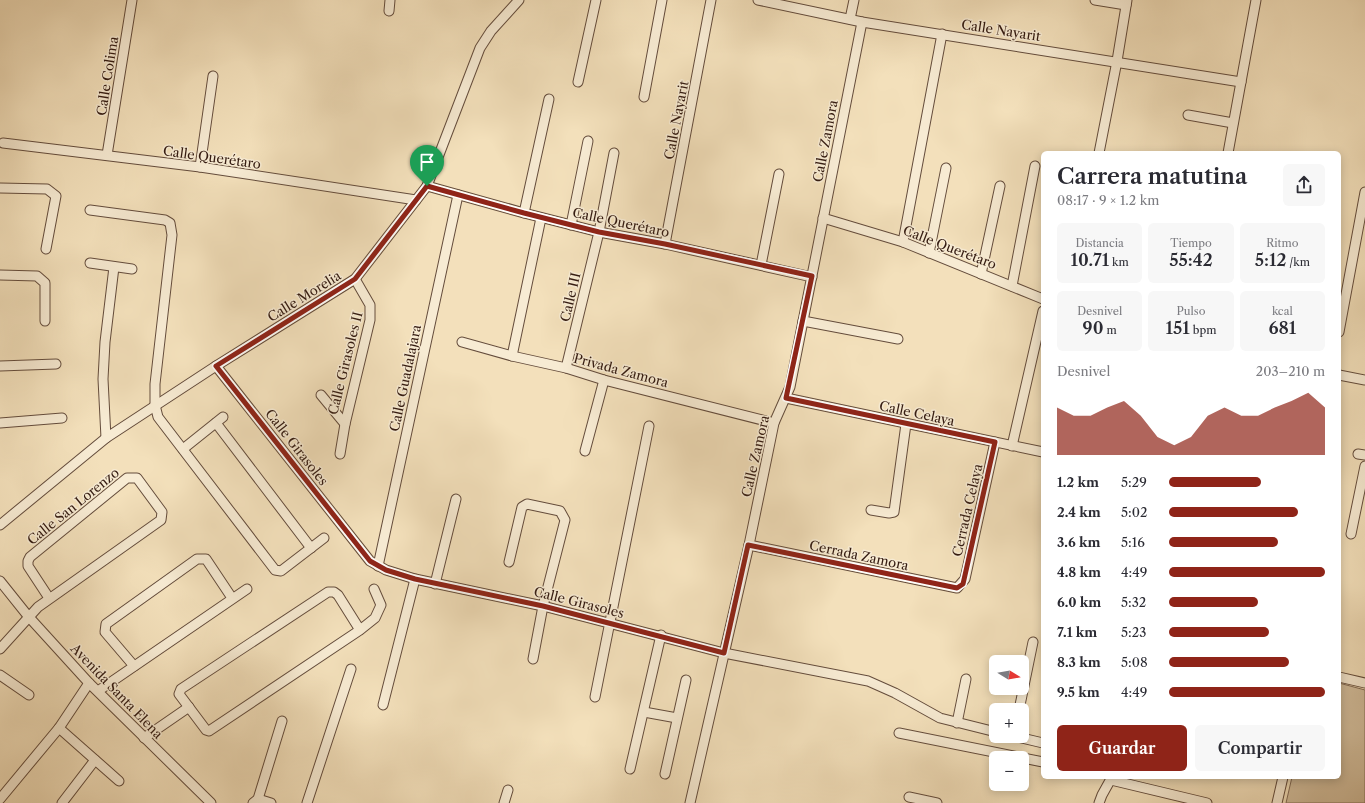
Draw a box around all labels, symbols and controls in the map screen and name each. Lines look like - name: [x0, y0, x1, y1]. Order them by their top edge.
- street label: Calle Nayarit: [960, 16, 1042, 44]
- street label: Calle Colima: [93, 35, 121, 117]
- street label: Calle Nayarit: [661, 79, 692, 161]
- street label: Calle Zamora: [809, 98, 841, 183]
- street label: Calle Querétaro: [162, 142, 262, 172]
- pin: [410, 145, 444, 186]
- icon: arrive: [416, 151, 438, 173]
- text: Carrera matutina: [1057, 163, 1247, 190]
- button: share: [1283, 164, 1325, 206]
- text: 08:17 · 9 × 1.2 km: [1057, 192, 1159, 208]
- street label: Calle Querétaro: [571, 204, 671, 240]
- street label: Calle Querétaro: [901, 222, 999, 272]
- text: Distancia: [1075, 236, 1124, 250]
- text: Tiempo: [1170, 236, 1212, 250]
- text: Ritmo: [1266, 236, 1298, 250]
- text: 10.71: [1071, 250, 1109, 270]
- text: 55:42: [1169, 250, 1213, 270]
- text: 5:12: [1255, 250, 1286, 270]
- text: km: [1109, 255, 1129, 269]
- text: /km: [1286, 255, 1310, 269]
- street label: Calle Morelia: [264, 267, 344, 325]
- street label: Calle III: [557, 271, 583, 323]
- text: Desnivel: [1077, 304, 1122, 318]
- text: Pulso: [1177, 304, 1205, 318]
- text: kcal: [1272, 304, 1293, 318]
- street label: Calle Girasoles II: [324, 310, 366, 416]
- text: 90: [1083, 318, 1104, 338]
- text: 151: [1166, 318, 1190, 338]
- text: 681: [1268, 318, 1296, 338]
- street label: Calle Guadalajara: [386, 323, 424, 433]
- text: m: [1104, 323, 1117, 337]
- text: bpm: [1190, 323, 1216, 337]
- street label: Privada Zamora: [572, 350, 670, 390]
- text: Desnivel: [1057, 363, 1110, 379]
- text: 203–210 m: [1256, 363, 1325, 379]
- street label: Calle Celaya: [878, 397, 956, 429]
- street label: Calle Girasoles: [262, 406, 332, 489]
- street label: Calle Zamora: [738, 413, 772, 498]
- street label: Cerrada Celaya: [949, 462, 985, 558]
- street label: Calle San Lorenzo: [24, 464, 122, 548]
- text: 1.2 km: [1057, 474, 1099, 490]
- text: 5:29: [1121, 474, 1147, 490]
- text: 2.4 km: [1057, 504, 1101, 520]
- text: 5:02: [1121, 504, 1147, 520]
- text: 3.6 km: [1057, 534, 1101, 550]
- text: 5:16: [1121, 534, 1145, 550]
- street label: Cerrada Zamora: [808, 537, 910, 573]
- text: 4.8 km: [1057, 564, 1101, 580]
- text: 4:49: [1121, 564, 1147, 580]
- street label: Calle Girasoles: [532, 583, 626, 621]
- text: 6.0 km: [1057, 594, 1101, 610]
- text: 5:32: [1121, 594, 1146, 610]
- text: 7.1 km: [1057, 624, 1097, 640]
- text: 5:23: [1121, 624, 1146, 640]
- street label: Avenida Santa Elena: [67, 640, 166, 742]
- text: 8.3 km: [1057, 654, 1101, 670]
- text: 5:08: [1121, 654, 1148, 670]
- north arrow: [989, 655, 1029, 695]
- map controls: [989, 655, 1029, 791]
- text: 9.5 km: [1057, 684, 1100, 700]
- text: 4:49: [1121, 684, 1147, 700]
- button: +: [989, 703, 1029, 743]
- button: Guardar: [1057, 725, 1187, 771]
- button: Compartir: [1195, 725, 1325, 771]
- button: −: [989, 751, 1029, 791]

